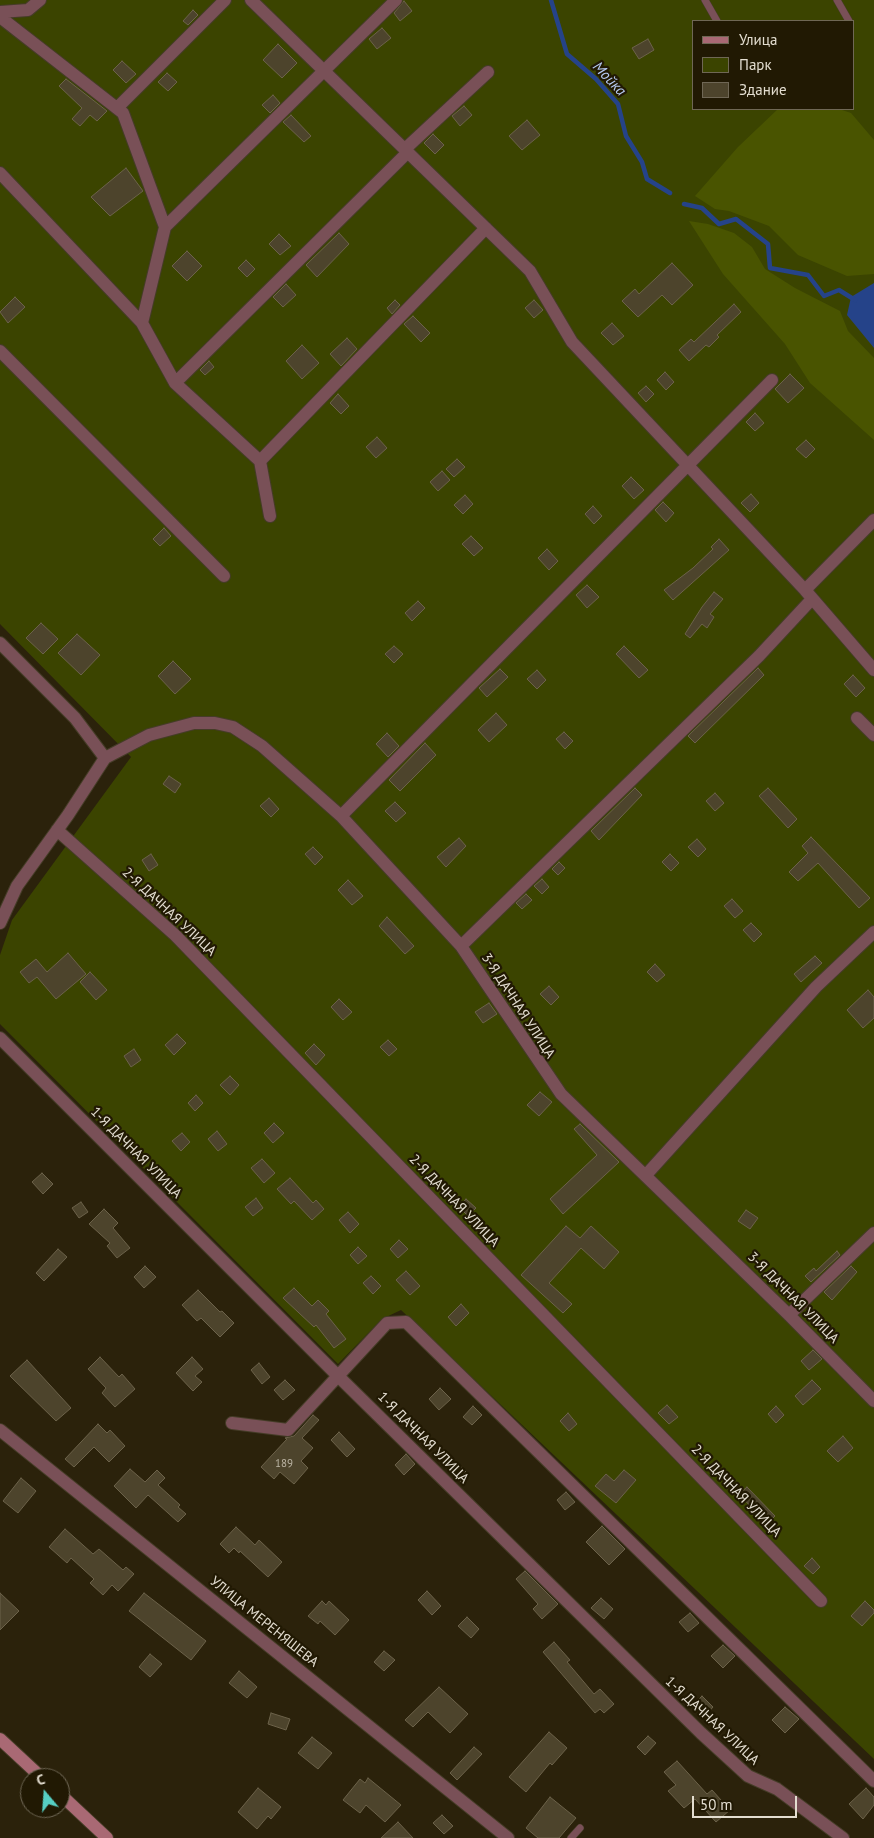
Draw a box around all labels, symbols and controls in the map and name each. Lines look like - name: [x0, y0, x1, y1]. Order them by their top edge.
- legend: [692, 20, 854, 110]
- text: Улица: [739, 30, 777, 49]
- text: Парк: [739, 55, 772, 74]
- water label: Мойка: [589, 58, 629, 100]
- text: Здание: [739, 80, 787, 99]
- street label: 2-Я ДАЧНАЯ УЛИЦА: [119, 864, 219, 960]
- street label: 3-Я ДАЧНАЯ УЛИЦА: [478, 950, 558, 1062]
- street label: 1-Я ДАЧНАЯ УЛИЦА: [87, 1104, 185, 1202]
- street label: 2-Я ДАЧНАЯ УЛИЦА: [405, 1151, 503, 1251]
- street label: 3-Я ДАЧНАЯ УЛИЦА: [744, 1249, 842, 1347]
- street label: 1-Я ДАЧНАЯ УЛИЦА: [374, 1389, 472, 1487]
- street label: 2-Я ДАЧНАЯ УЛИЦА: [687, 1441, 785, 1541]
- house number: 189: [275, 1457, 293, 1471]
- street label: УЛИЦА МЕРЕНЯШЕВА: [206, 1573, 322, 1671]
- street label: 1-Я ДАЧНАЯ УЛИЦА: [662, 1673, 762, 1769]
- north arrow: [20, 1768, 70, 1818]
- text: С: [34, 1770, 47, 1789]
- scale bar: [694, 1786, 799, 1818]
- text: 50 m: [700, 1795, 733, 1814]

